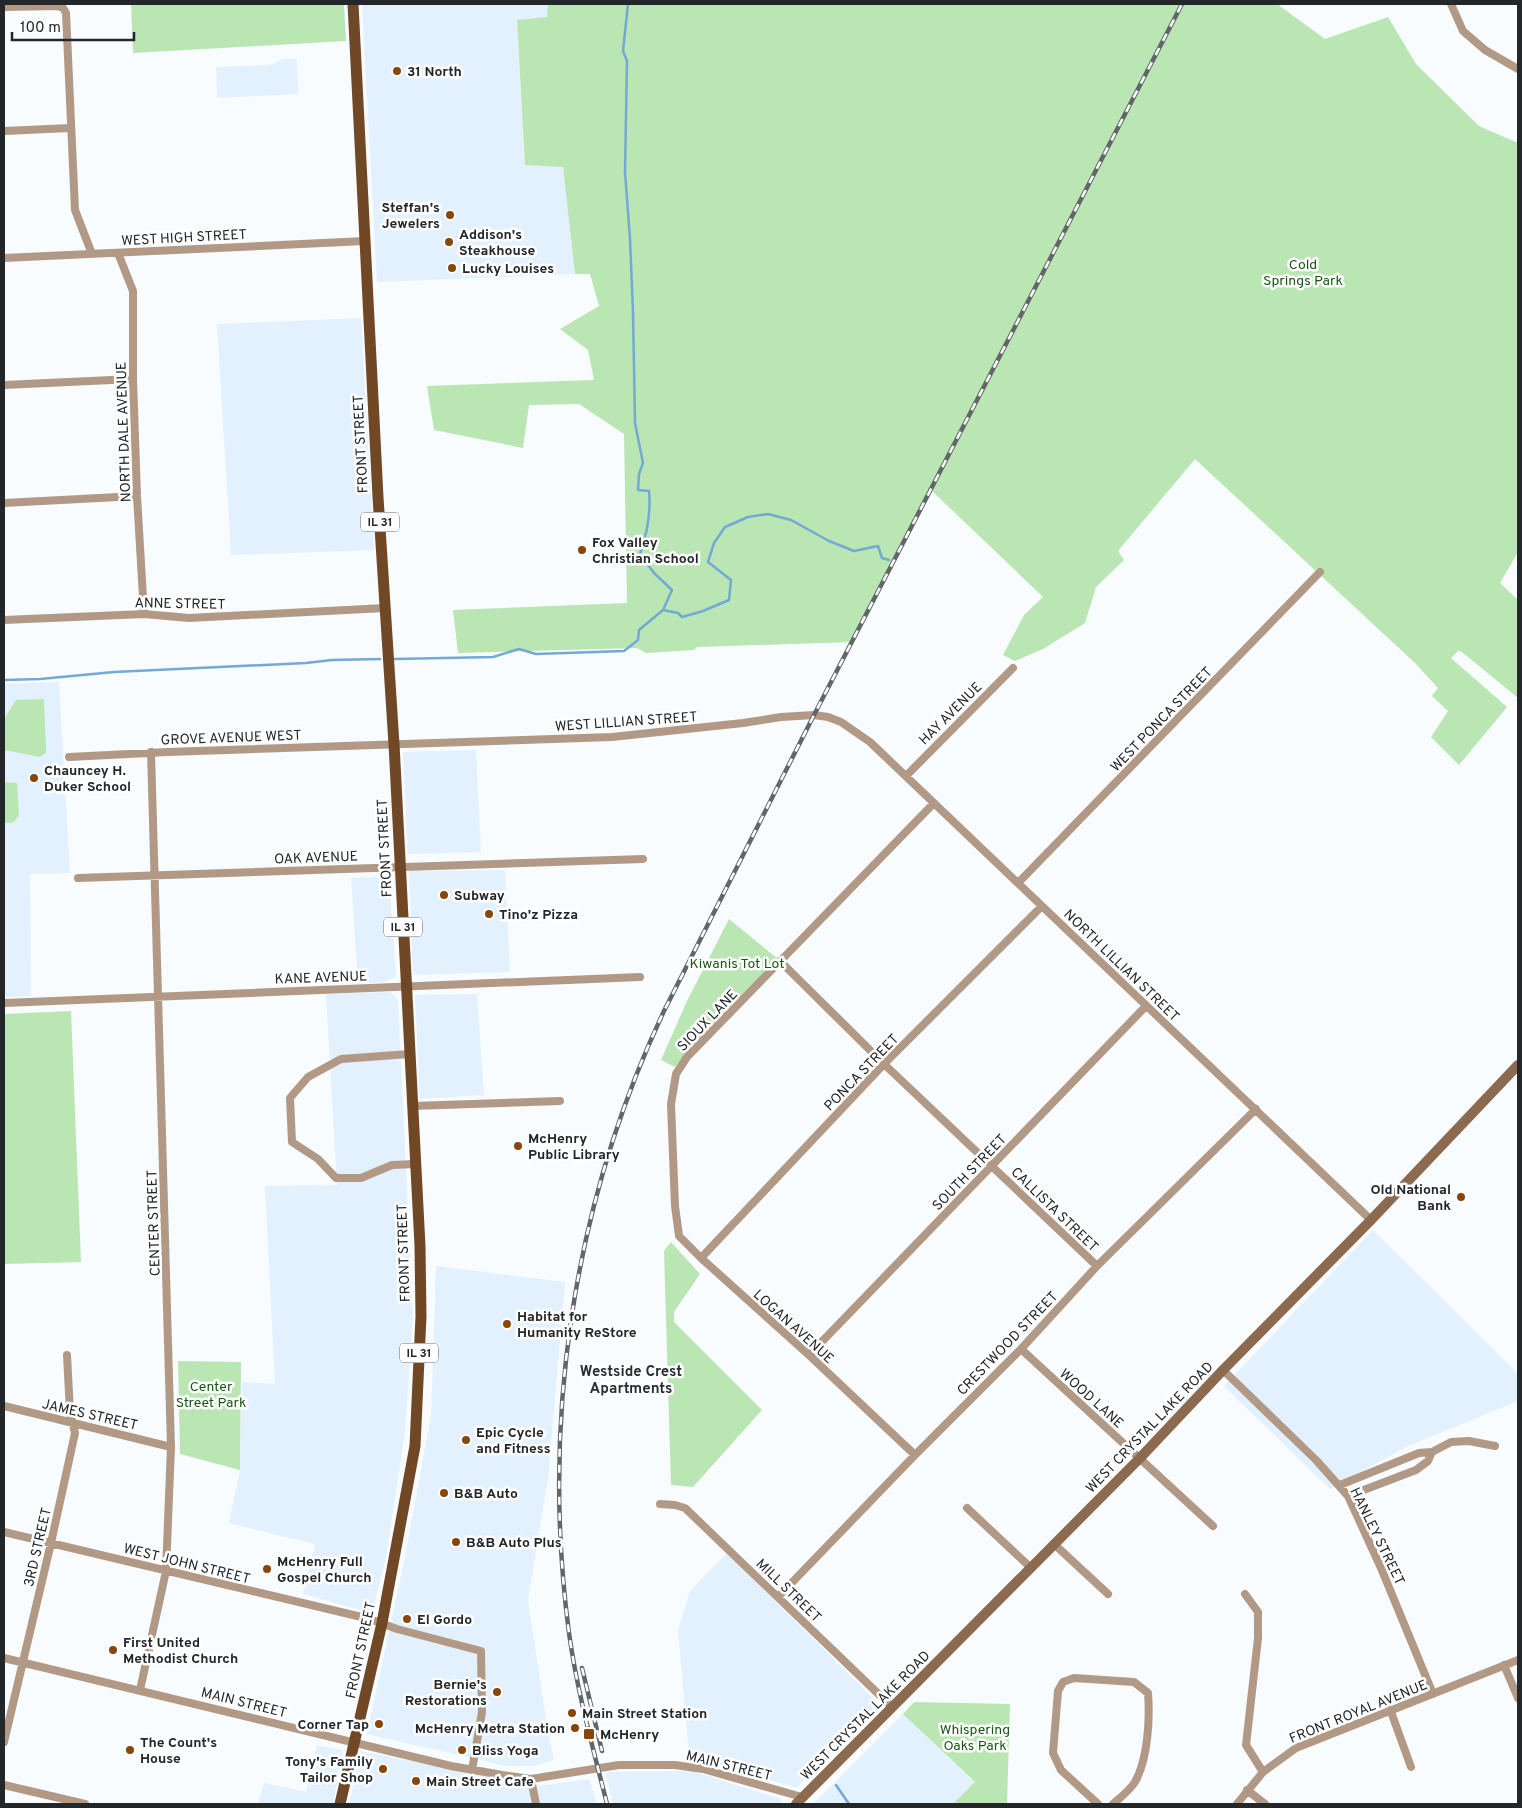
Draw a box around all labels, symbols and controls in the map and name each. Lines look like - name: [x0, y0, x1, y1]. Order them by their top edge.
- scale bar: [12, 10, 135, 42]
- text: 100 m: [20, 19, 61, 38]
- place label: 31 North: [407, 64, 462, 81]
- marker: 31 North: [391, 65, 403, 77]
- place label: Steffan's Jewelers: [382, 200, 440, 233]
- marker: Steffan's Jewelers: [444, 209, 456, 221]
- street label: WEST HIGH STREET: [121, 227, 247, 250]
- place label: Addison's Steakhouse: [459, 227, 536, 260]
- marker: Addison's Steakhouse: [443, 236, 455, 248]
- park label: Cold Springs Park: [1263, 257, 1343, 290]
- place label: Lucky Louises: [462, 261, 554, 278]
- marker: Lucky Louises: [446, 262, 458, 274]
- street label: NORTH DALE AVENUE: [114, 361, 135, 503]
- street label: FRONT STREET: [350, 394, 373, 494]
- road number: IL 31: [361, 512, 399, 532]
- place label: Fox Valley Christian School: [592, 535, 699, 568]
- marker: Fox Valley Christian School: [576, 544, 588, 556]
- street label: ANNE STREET: [134, 595, 226, 614]
- street label: WEST PONCA STREET: [1108, 664, 1217, 776]
- street label: HAY AVENUE: [916, 679, 986, 749]
- street label: WEST LILLIAN STREET: [554, 709, 698, 736]
- street label: GROVE AVENUE WEST: [160, 728, 302, 749]
- place label: Chauncey H. Duker School: [44, 763, 131, 796]
- marker: Chauncey H. Duker School: [28, 772, 40, 784]
- street label: FRONT STREET: [374, 798, 397, 898]
- street label: OAK AVENUE: [274, 849, 358, 868]
- place label: Subway: [454, 888, 505, 905]
- marker: Subway: [438, 889, 450, 901]
- street label: NORTH LILLIAN STREET: [1060, 906, 1182, 1026]
- place label: Tino'z Pizza: [499, 907, 578, 924]
- marker: Tino'z Pizza: [483, 908, 495, 920]
- road number: IL 31: [384, 918, 422, 936]
- park label: Kiwanis Tot Lot: [690, 956, 784, 973]
- street label: KANE AVENUE: [274, 968, 368, 989]
- street label: SIOUX LANE: [674, 987, 742, 1055]
- street label: PONCA STREET: [821, 1031, 903, 1115]
- place label: McHenry Public Library: [528, 1131, 620, 1164]
- street label: SOUTH STREET: [929, 1131, 1011, 1215]
- marker: McHenry Public Library: [512, 1140, 524, 1152]
- street label: CALLISTA STREET: [1007, 1164, 1101, 1256]
- street label: CENTER STREET: [144, 1169, 165, 1276]
- place label: Old National Bank: [1370, 1182, 1451, 1215]
- marker: Old National Bank: [1455, 1191, 1467, 1203]
- street label: FRONT STREET: [394, 1203, 415, 1302]
- street label: LOGAN AVENUE: [749, 1286, 837, 1368]
- street label: CRESTWOOD STREET: [954, 1288, 1062, 1400]
- place label: Habitat for Humanity ReStore: [517, 1309, 637, 1342]
- marker: Habitat for Humanity ReStore: [501, 1318, 513, 1330]
- road number: IL 31: [400, 1344, 438, 1362]
- street label: WEST CRYSTAL LAKE ROAD: [1083, 1359, 1217, 1497]
- district label: Westside Crest Apartments: [580, 1363, 682, 1399]
- street label: WOOD LANE: [1055, 1366, 1127, 1432]
- park label: Center Street Park: [176, 1379, 246, 1412]
- street label: JAMES STREET: [40, 1396, 139, 1435]
- place label: Epic Cycle and Fitness: [476, 1425, 551, 1458]
- marker: Epic Cycle and Fitness: [460, 1434, 472, 1446]
- street label: HANLEY STREET: [1346, 1485, 1408, 1588]
- place label: B&B Auto: [454, 1486, 518, 1503]
- marker: B&B Auto: [438, 1487, 450, 1499]
- street label: 3RD STREET: [21, 1506, 56, 1589]
- place label: B&B Auto Plus: [466, 1535, 562, 1552]
- marker: B&B Auto Plus: [450, 1536, 462, 1548]
- street label: WEST JOHN STREET: [122, 1540, 252, 1588]
- place label: McHenry Full Gospel Church: [277, 1554, 372, 1587]
- street label: MILL STREET: [752, 1556, 824, 1626]
- marker: McHenry Full Gospel Church: [261, 1563, 273, 1575]
- street label: FRONT STREET: [343, 1600, 380, 1700]
- place label: El Gordo: [417, 1612, 472, 1629]
- marker: El Gordo: [401, 1613, 413, 1625]
- place label: First United Methodist Church: [123, 1635, 238, 1668]
- marker: First United Methodist Church: [107, 1644, 119, 1656]
- street label: WEST CRYSTAL LAKE ROAD: [798, 1648, 934, 1784]
- place label: Bernie's Restorations: [405, 1677, 487, 1710]
- street label: FRONT ROYAL AVENUE: [1287, 1677, 1430, 1748]
- street label: MAIN STREET: [199, 1685, 288, 1722]
- marker: Bernie's Restorations: [491, 1686, 503, 1698]
- place label: Main Street Station: [582, 1706, 707, 1723]
- marker: Main Street Station: [566, 1707, 578, 1719]
- place label: Corner Tap: [298, 1717, 369, 1734]
- marker: Corner Tap: [373, 1718, 385, 1730]
- place label: McHenry Metra Station: [415, 1721, 565, 1738]
- marker: McHenry Metra Station: [569, 1722, 581, 1734]
- park label: Whispering Oaks Park: [940, 1722, 1010, 1755]
- marker: McHenry: [582, 1727, 596, 1741]
- place label: McHenry: [600, 1727, 659, 1744]
- place label: The Count's House: [140, 1735, 217, 1768]
- place label: Bliss Yoga: [472, 1743, 539, 1760]
- marker: The Count's House: [124, 1744, 136, 1756]
- marker: Bliss Yoga: [456, 1744, 468, 1756]
- street label: MAIN STREET: [684, 1748, 773, 1785]
- place label: Tony's Family Tailor Shop: [285, 1754, 373, 1787]
- marker: Tony's Family Tailor Shop: [377, 1763, 389, 1775]
- place label: Main Street Cafe: [426, 1774, 534, 1791]
- marker: Main Street Cafe: [410, 1775, 422, 1787]

